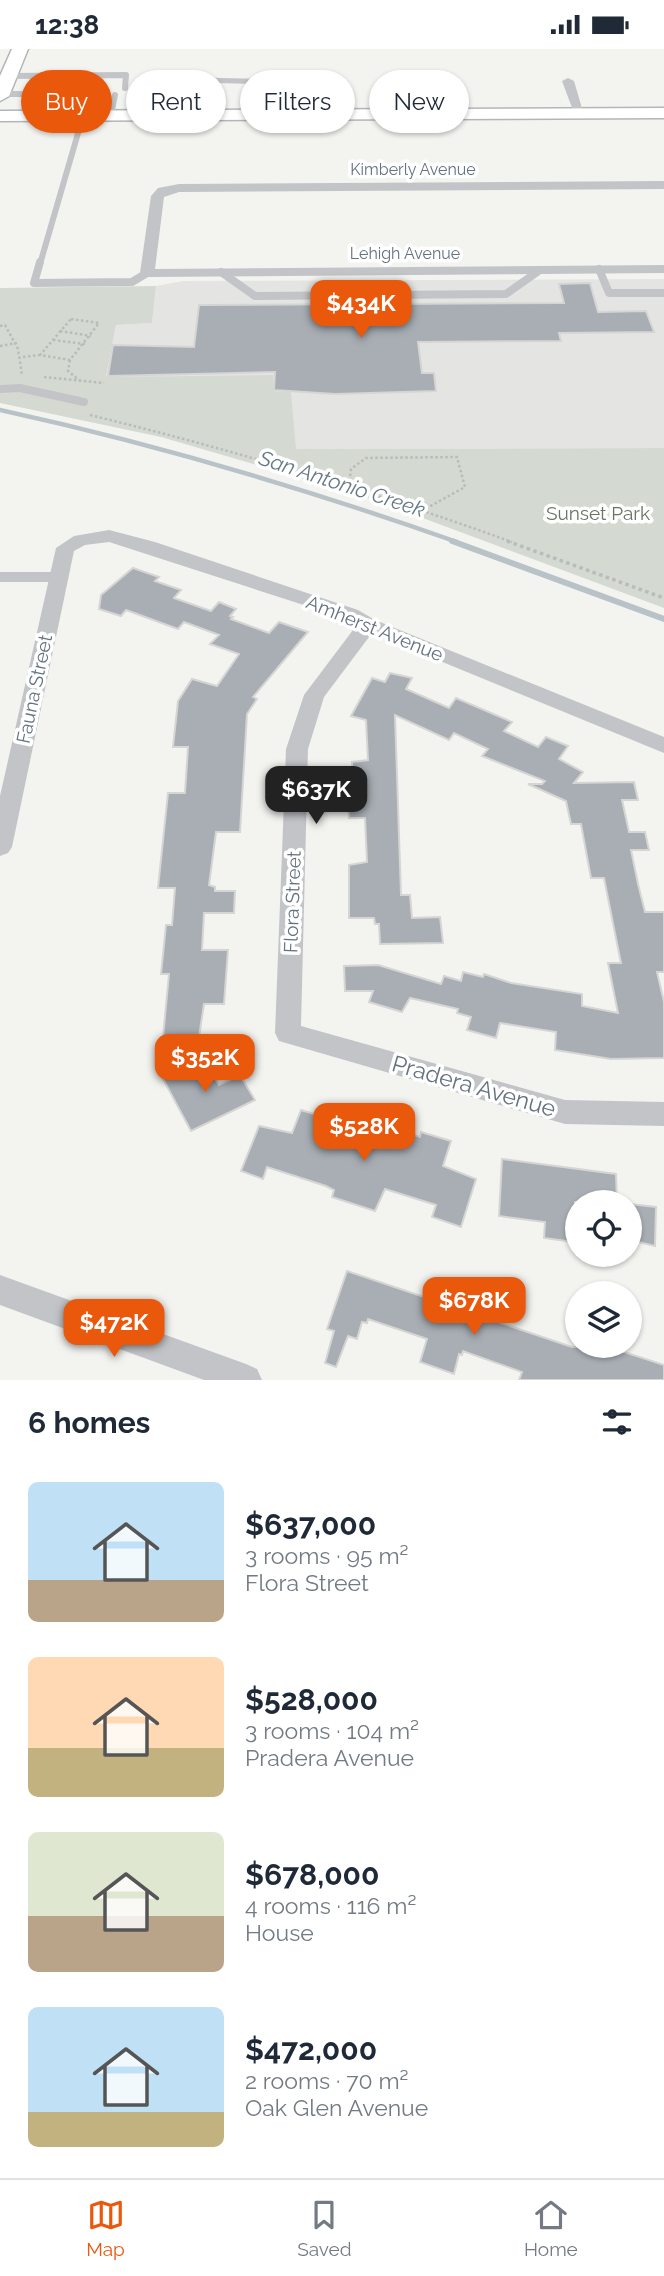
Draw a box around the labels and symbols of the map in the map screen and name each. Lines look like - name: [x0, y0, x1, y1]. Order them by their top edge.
- street label: Kimberly Avenue: [350, 160, 476, 179]
- street label: Lehigh Avenue: [350, 244, 460, 263]
- pin: $434K: [312, 281, 410, 340]
- water label: San Antonio Creek: [255, 445, 428, 522]
- park label: Sunset Park: [546, 502, 650, 524]
- street label: Amherst Avenue: [303, 591, 447, 665]
- street label: Fauna Street: [12, 632, 56, 745]
- pin: $637K: [267, 767, 365, 826]
- street label: Flora Street: [279, 850, 305, 953]
- pin: $352K: [156, 1035, 254, 1094]
- street label: Pradera Avenue: [389, 1049, 559, 1122]
- pin: $528K: [315, 1103, 413, 1163]
- pin: $678K: [425, 1277, 523, 1337]
- pin: $472K: [65, 1299, 163, 1359]

